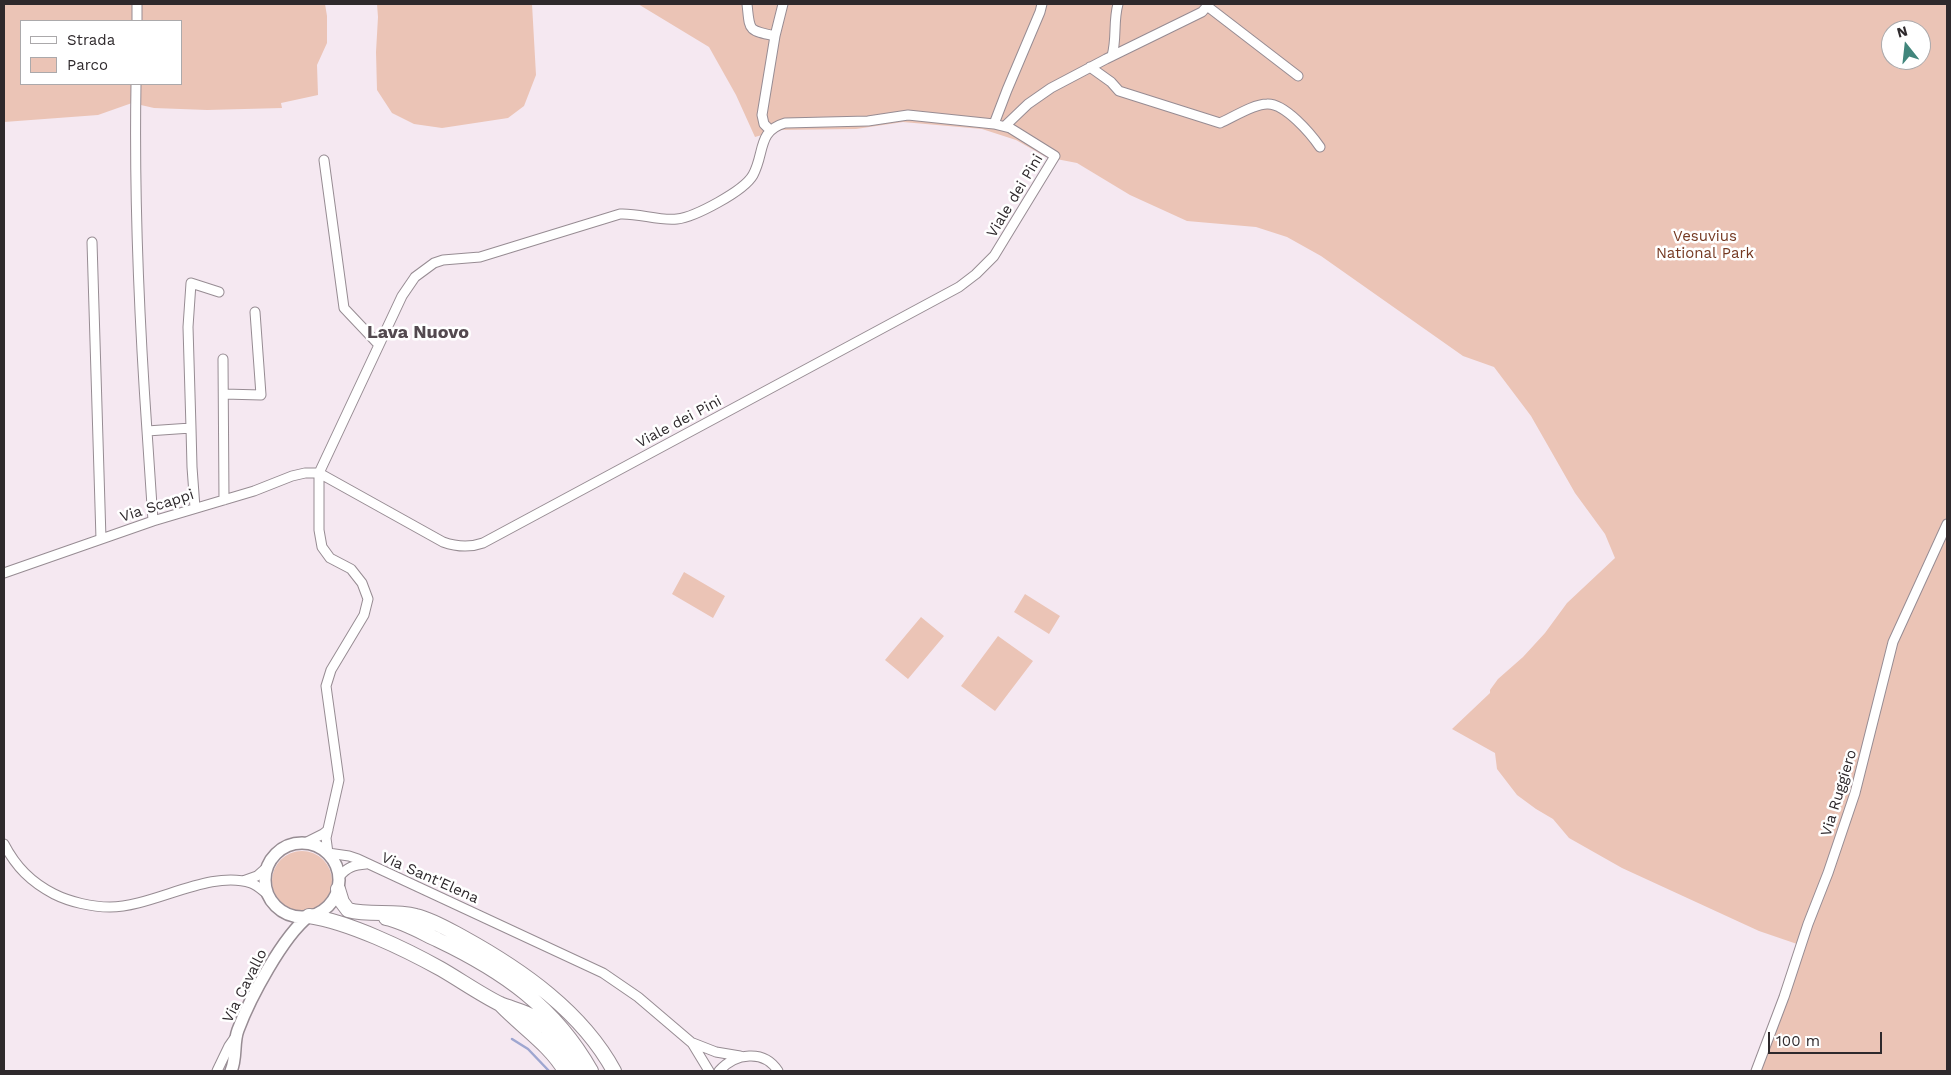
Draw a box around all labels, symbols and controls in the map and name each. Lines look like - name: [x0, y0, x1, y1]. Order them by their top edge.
- legend: [20, 20, 182, 85]
- north arrow: [1881, 20, 1931, 70]
- text: N: [1895, 22, 1909, 41]
- text: Strada: [67, 31, 115, 49]
- text: Parco: [67, 56, 108, 74]
- street label: Viale dei Pini: [983, 151, 1047, 241]
- park label: Vesuvius National Park: [1656, 228, 1754, 263]
- district label: Lava Nuovo: [367, 322, 469, 344]
- street label: Viale dei Pini: [633, 392, 725, 452]
- street label: Via Scappi: [118, 486, 196, 526]
- street label: Via Ruggiero: [1817, 747, 1861, 839]
- street label: Via Sant'Elena: [378, 848, 482, 908]
- street label: Via Cavallo: [219, 946, 271, 1026]
- scale bar: [1771, 1022, 1885, 1054]
- text: 100 m: [1776, 1032, 1820, 1050]

